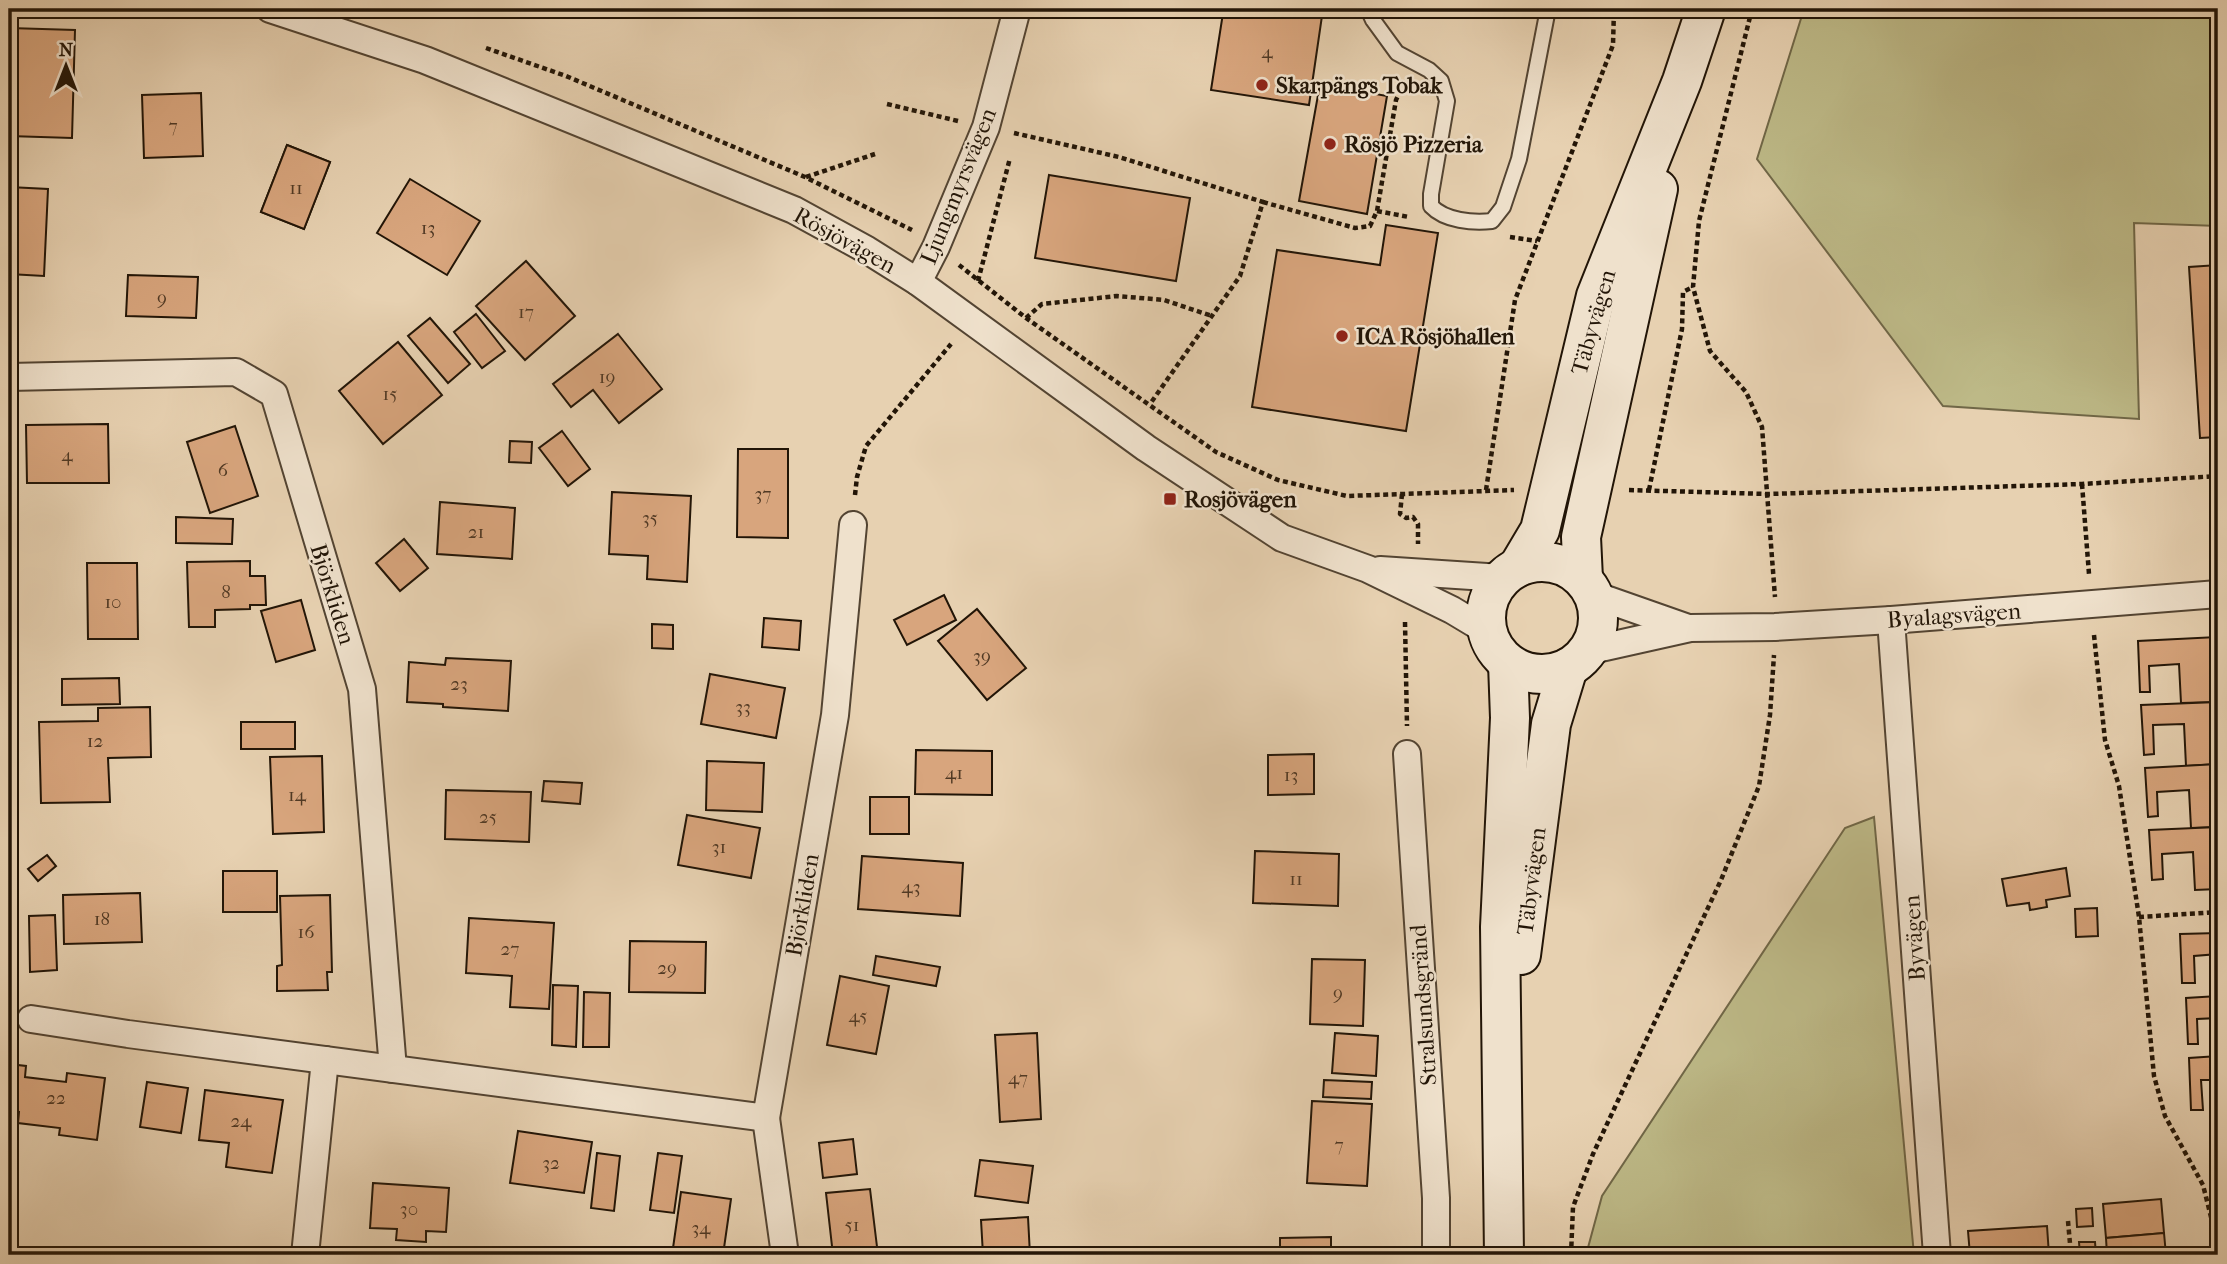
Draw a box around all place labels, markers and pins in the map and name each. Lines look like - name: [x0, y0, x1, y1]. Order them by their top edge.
- place label: Skarpängs Tobak: [1276, 72, 1443, 99]
- marker: Skarpängs Tobak: [1254, 77, 1270, 93]
- place label: Rösjö Pizzeria: [1344, 131, 1484, 158]
- marker: Rösjö Pizzeria: [1322, 136, 1338, 152]
- place label: ICA Rösjöhallen: [1356, 323, 1515, 350]
- marker: ICA Rösjöhallen: [1334, 328, 1350, 344]
- place label: Rosjövägen: [1184, 486, 1297, 513]
- marker: Rosjövägen: [1162, 491, 1178, 507]

